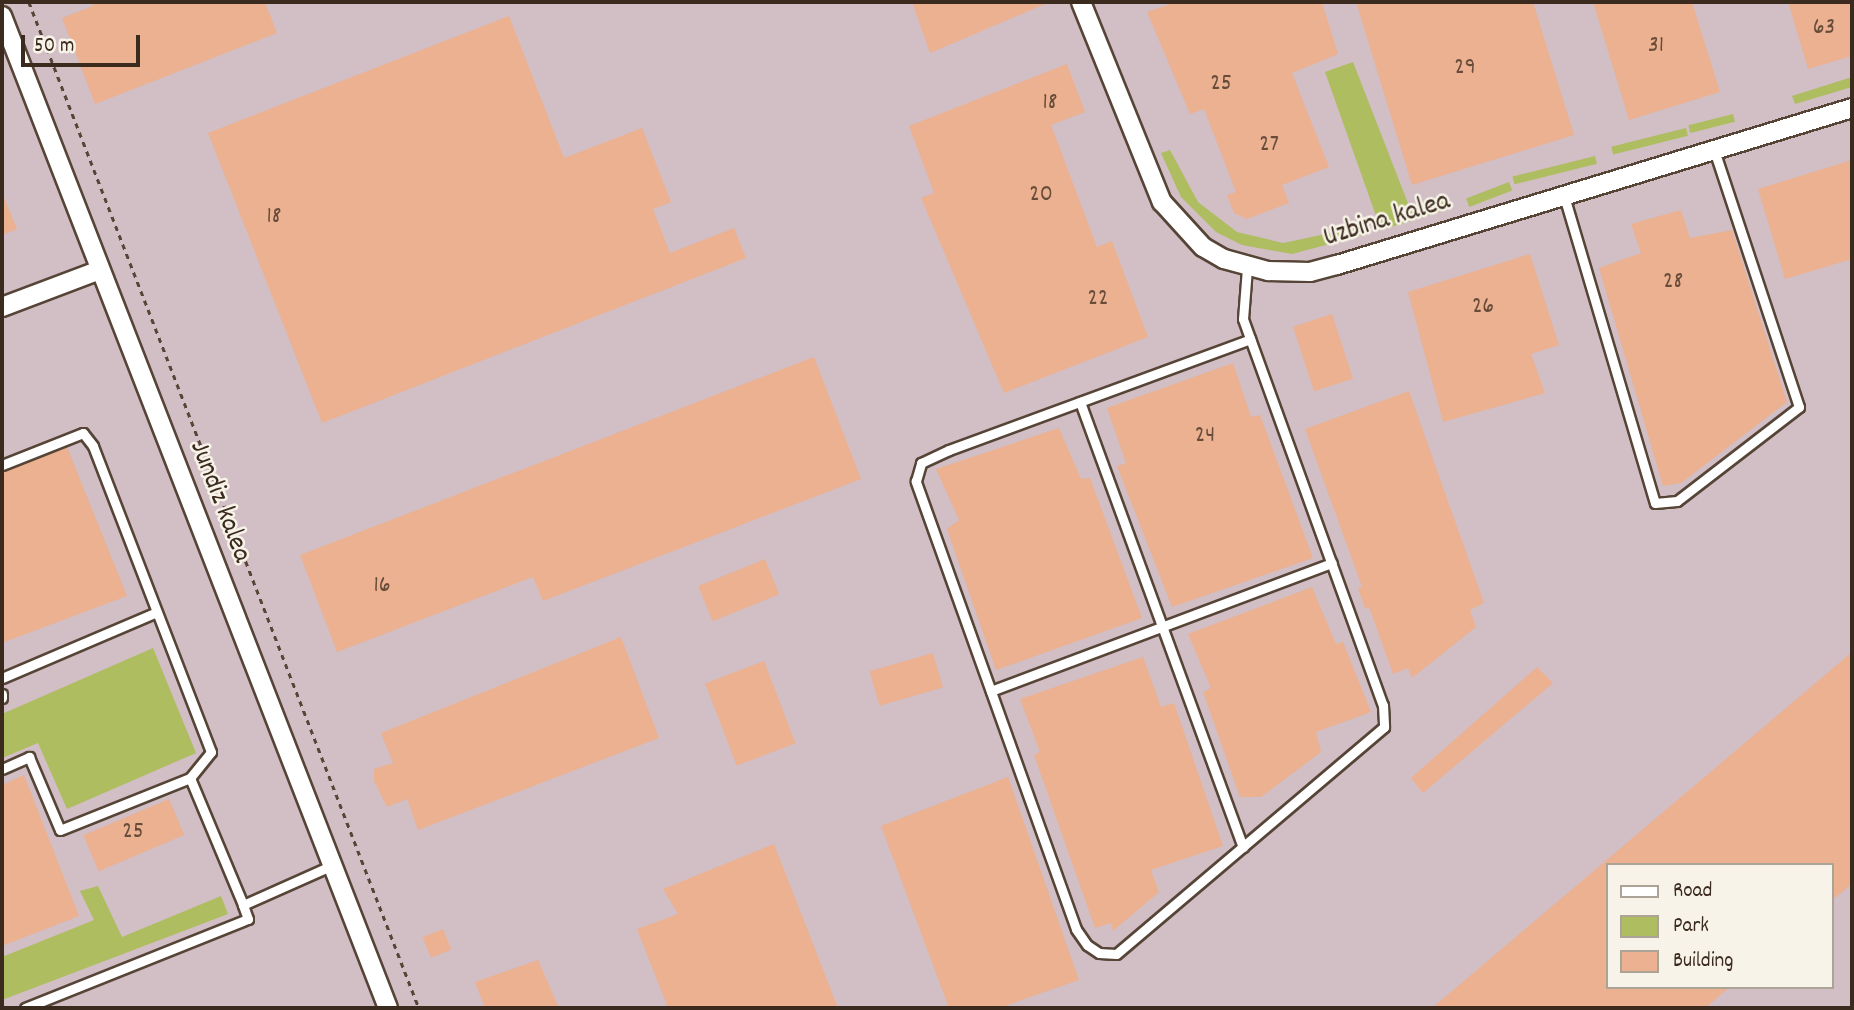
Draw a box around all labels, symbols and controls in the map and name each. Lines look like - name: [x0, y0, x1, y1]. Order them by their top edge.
- house number: 63: [1813, 15, 1835, 43]
- scale bar: [24, 21, 144, 65]
- text: 50 m: [34, 32, 74, 62]
- house number: 31: [1648, 33, 1664, 61]
- house number: 29: [1454, 55, 1476, 83]
- house number: 25: [1210, 71, 1232, 99]
- house number: 18: [1043, 90, 1057, 118]
- house number: 27: [1259, 132, 1279, 160]
- house number: 20: [1029, 182, 1053, 210]
- street label: Uzbina kalea: [1320, 186, 1454, 256]
- house number: 18: [267, 204, 281, 232]
- house number: 28: [1663, 269, 1683, 297]
- house number: 22: [1088, 286, 1108, 314]
- house number: 26: [1472, 294, 1494, 322]
- house number: 24: [1195, 423, 1215, 451]
- street label: Jundiz kalea: [181, 437, 257, 567]
- house number: 16: [373, 573, 391, 601]
- house number: 25: [122, 819, 144, 847]
- legend: [1605, 863, 1833, 989]
- text: Road: [1673, 877, 1712, 907]
- text: Park: [1673, 912, 1709, 942]
- text: Building: [1673, 947, 1733, 977]

